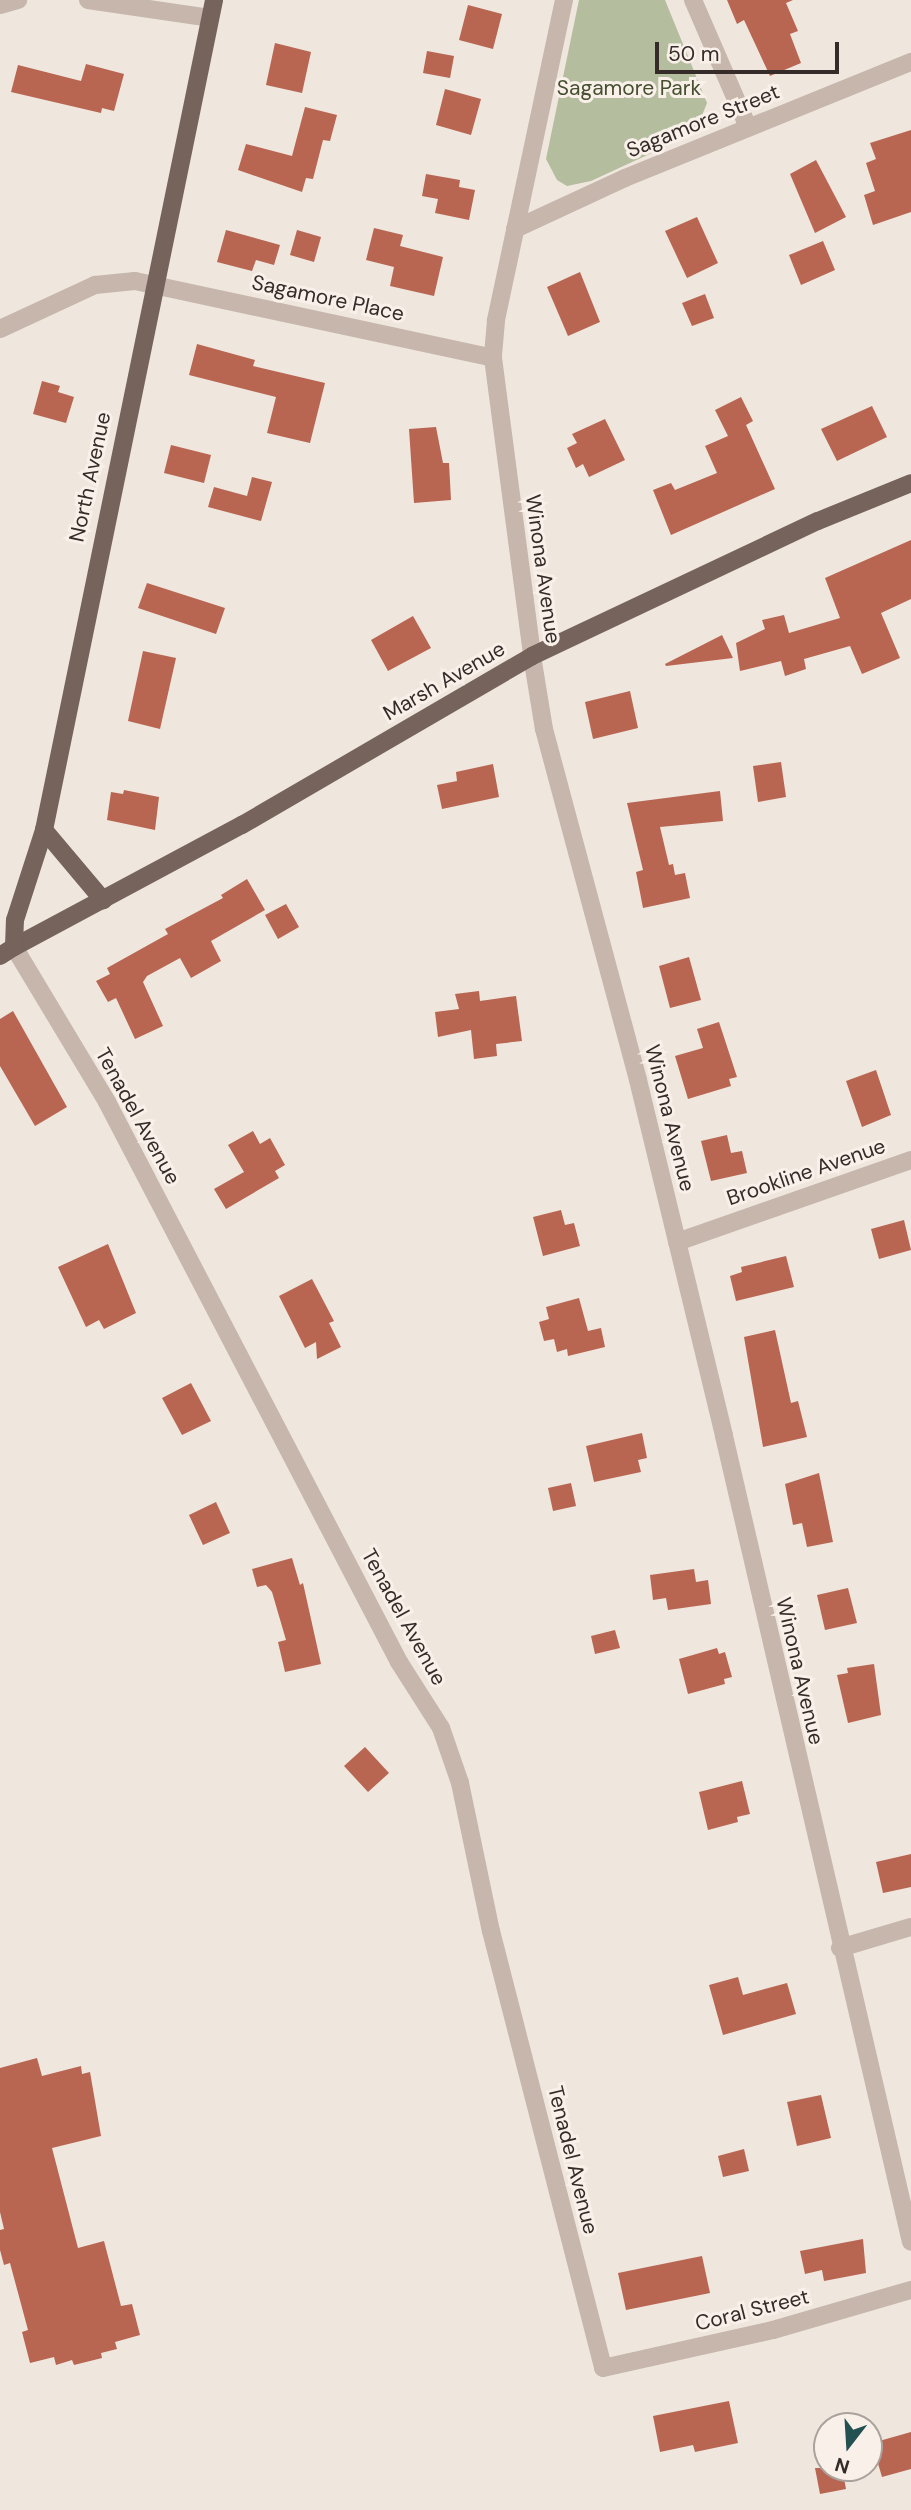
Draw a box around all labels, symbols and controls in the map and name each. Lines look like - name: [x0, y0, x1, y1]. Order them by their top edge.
- scale bar: [659, 28, 843, 72]
- text: 50 m: [668, 40, 719, 68]
- park label: Sagamore Park: [557, 75, 701, 101]
- street label: Sagamore Street: [623, 79, 783, 163]
- street label: Sagamore Place: [250, 270, 406, 326]
- street label: North Avenue: [64, 410, 116, 544]
- street label: Winona Avenue: [520, 493, 566, 645]
- street label: Marsh Avenue: [379, 636, 509, 726]
- street label: Winona Avenue: [640, 1042, 700, 1194]
- street label: Tenadel Avenue: [90, 1043, 186, 1189]
- street label: Brookline Avenue: [723, 1133, 889, 1211]
- street label: Tenadel Avenue: [356, 1544, 452, 1690]
- street label: Winona Avenue: [771, 1595, 829, 1747]
- street label: Tenadel Avenue: [542, 2083, 604, 2237]
- street label: Coral Street: [692, 2284, 812, 2336]
- north arrow: [813, 2412, 883, 2482]
- text: N: [832, 2452, 853, 2480]

